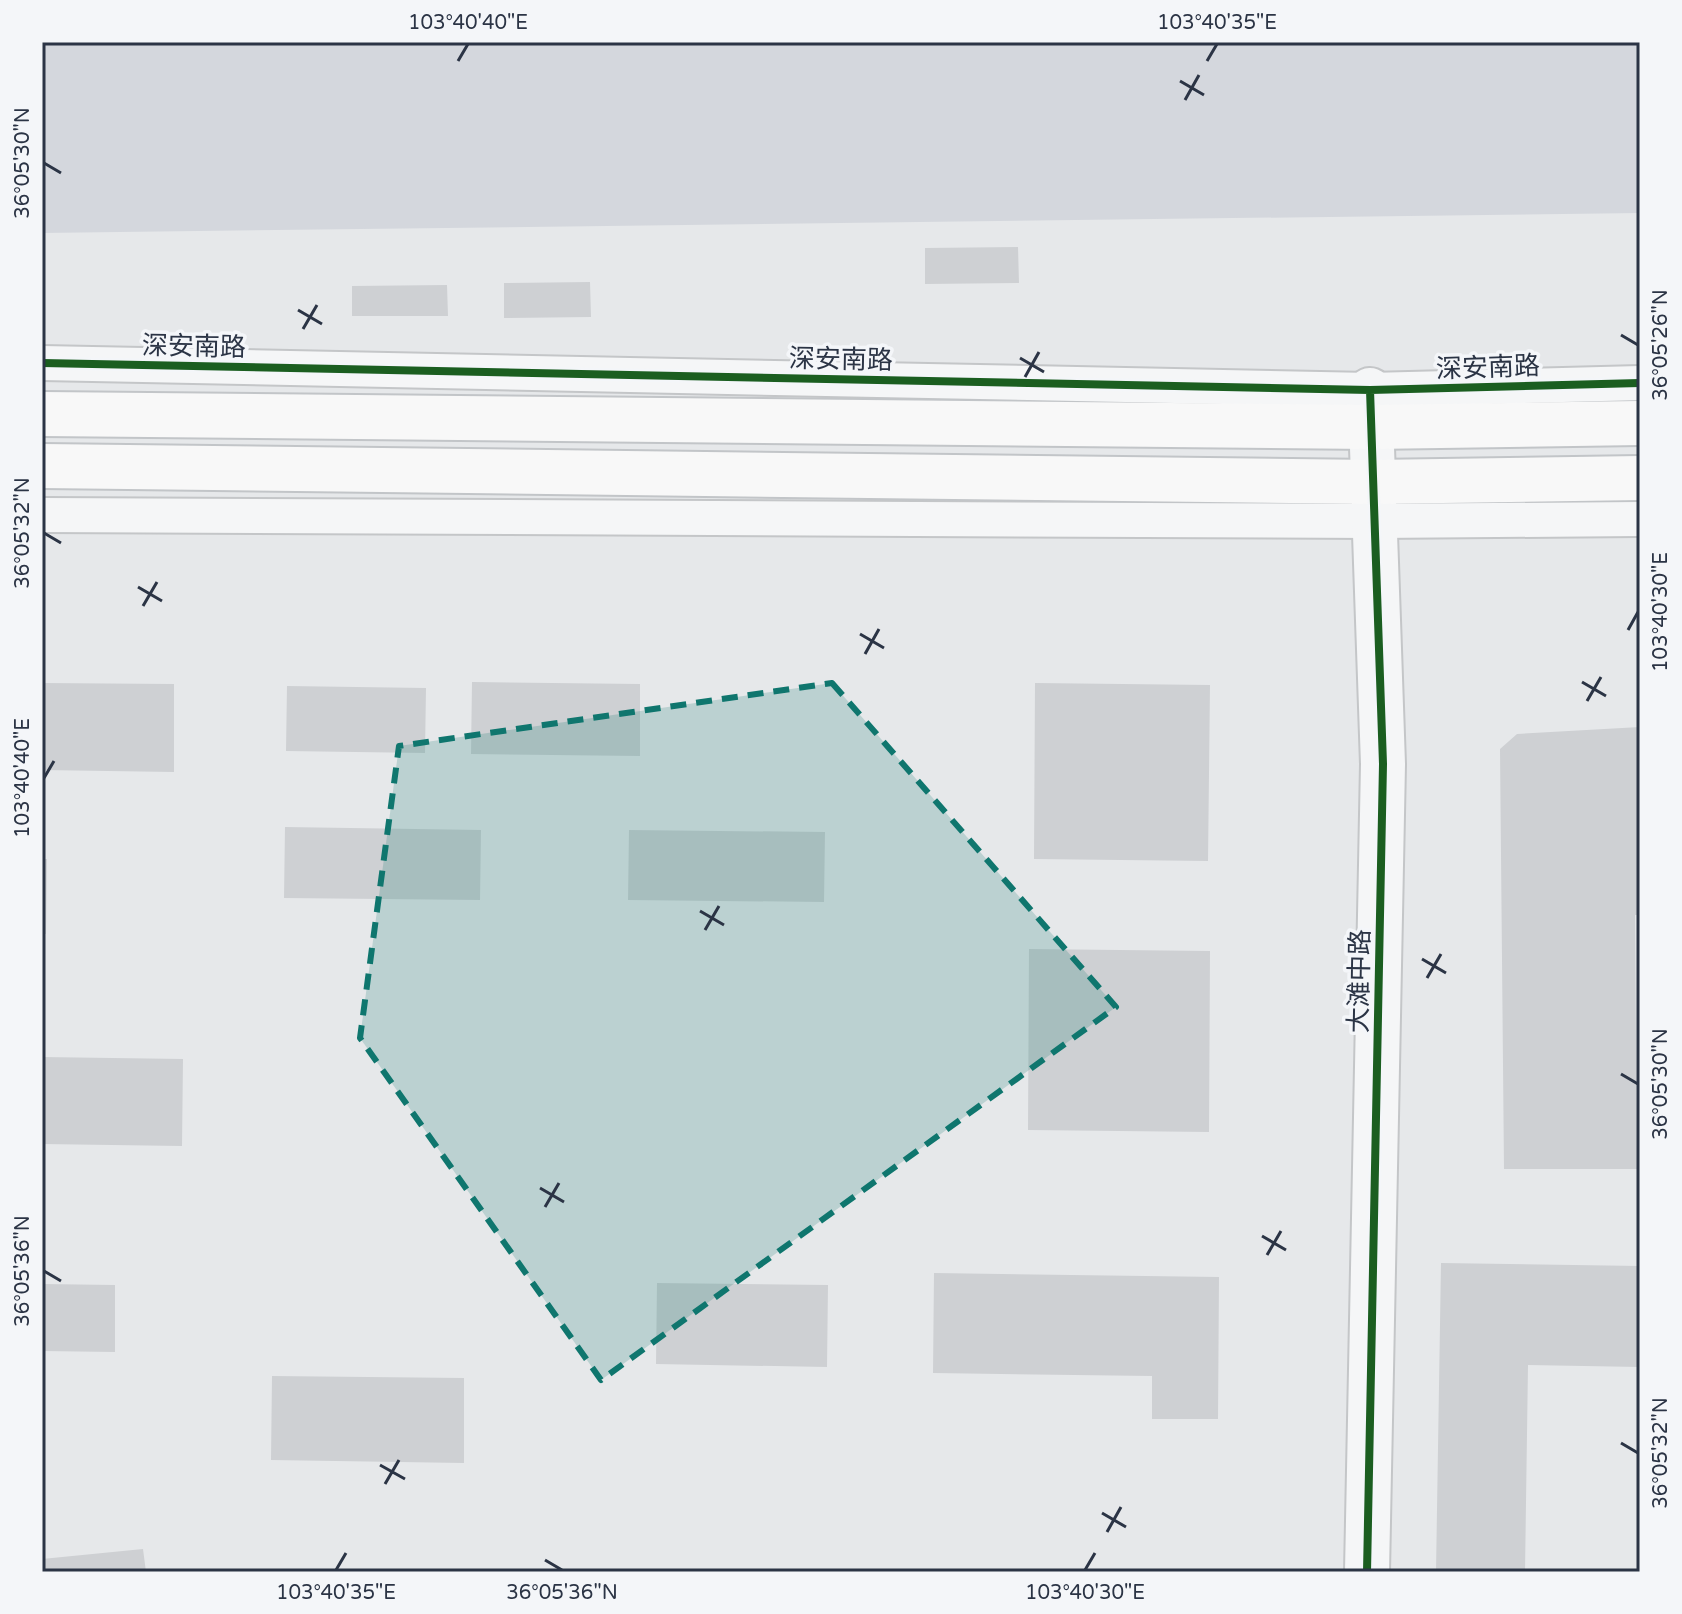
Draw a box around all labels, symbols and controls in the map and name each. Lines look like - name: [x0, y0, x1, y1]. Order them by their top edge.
- text: 103°40'40"E: [408, 11, 528, 35]
- text: 103°40'35"E: [1157, 11, 1277, 35]
- text: 36°05'30"N: [11, 107, 35, 219]
- text: 36°05'26"N: [1649, 289, 1673, 401]
- street label: 深安南路: [142, 330, 246, 363]
- street label: 深安南路: [789, 343, 893, 376]
- street label: 深安南路: [1436, 350, 1541, 385]
- text: 36°05'32"N: [11, 477, 35, 589]
- text: 103°40'30"E: [1649, 552, 1673, 672]
- text: 103°40'40"E: [11, 718, 35, 838]
- street label: 大滩中路: [1343, 929, 1376, 1033]
- text: 36°05'30"N: [1649, 1028, 1673, 1140]
- text: 36°05'36"N: [11, 1215, 35, 1327]
- text: 36°05'32"N: [1649, 1397, 1673, 1509]
- text: 103°40'35"E: [276, 1581, 396, 1605]
- text: 36°05'36"N: [506, 1581, 618, 1605]
- text: 103°40'30"E: [1025, 1581, 1145, 1605]

